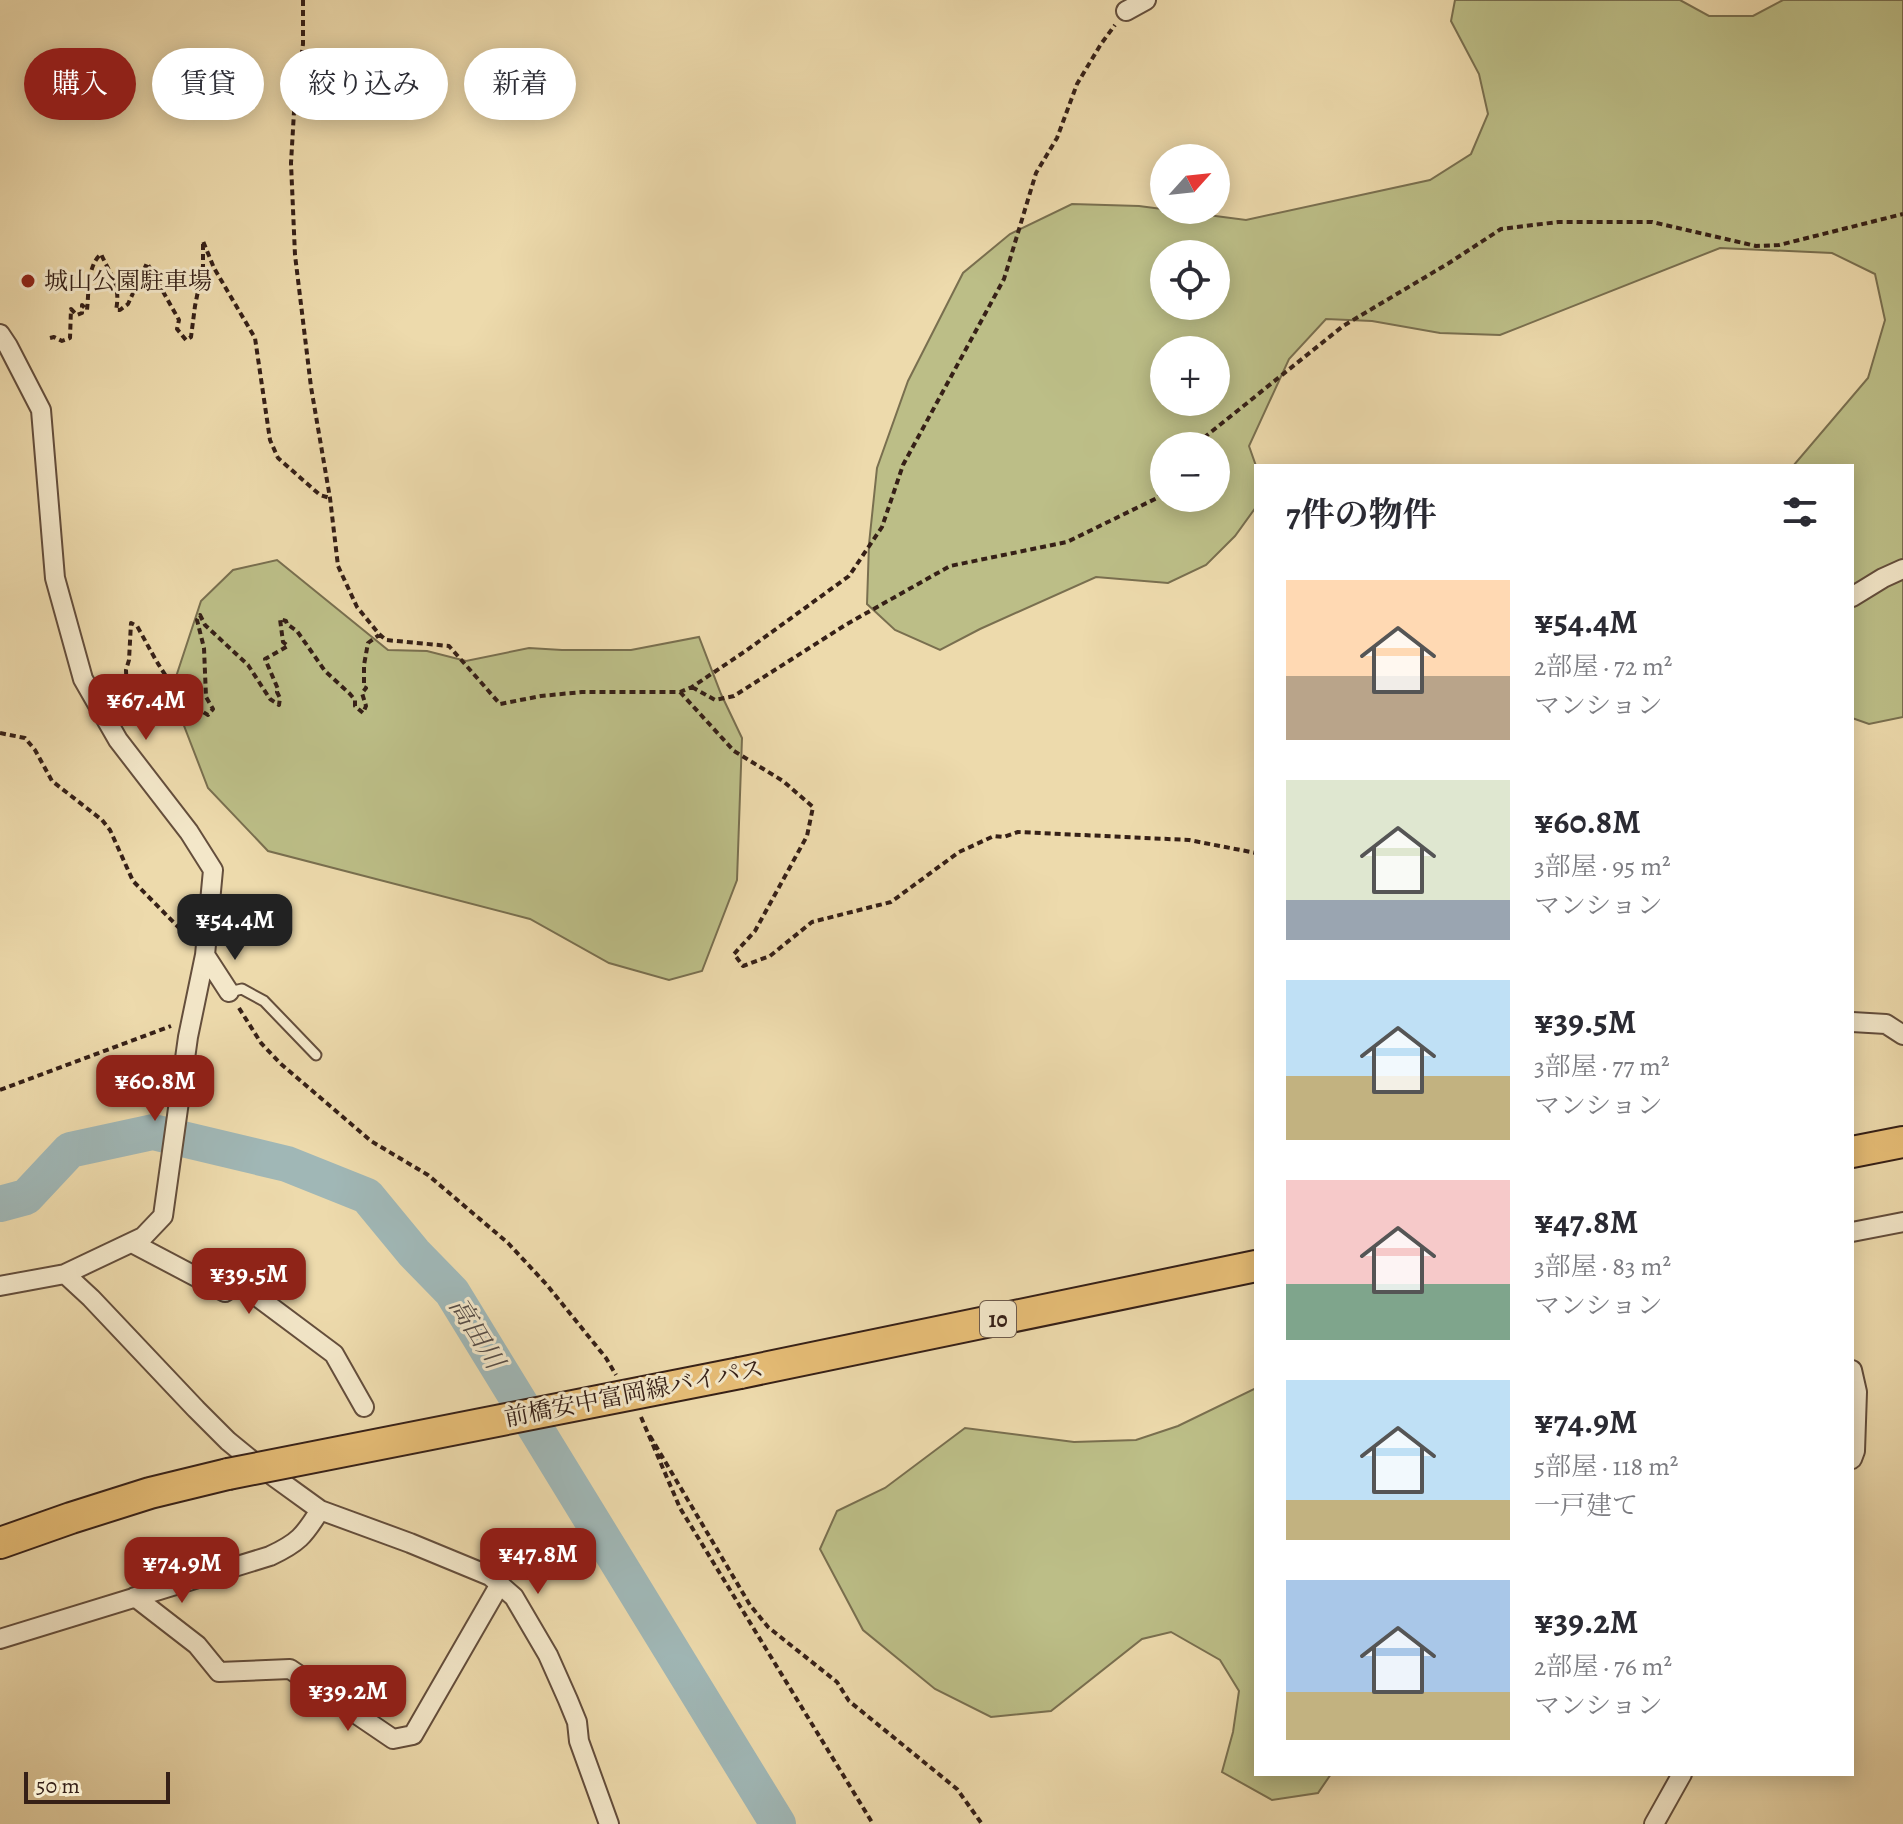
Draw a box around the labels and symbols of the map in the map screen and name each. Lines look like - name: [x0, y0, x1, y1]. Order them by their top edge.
- north arrow: [1150, 144, 1230, 224]
- place label: 城山公園駐車場: [44, 265, 212, 297]
- marker: 城山公園駐車場: [19, 272, 37, 290]
- pin: ¥67.4M: [81, 674, 211, 742]
- pin: ¥54.4M: [170, 894, 300, 962]
- pin: ¥60.8M: [90, 1055, 220, 1123]
- pin: ¥39.5M: [184, 1248, 314, 1316]
- water label: 高田川: [441, 1291, 514, 1378]
- road number: 10: [980, 1301, 1016, 1337]
- street label: 前橋安中富岡線バイパス: [502, 1352, 766, 1434]
- pin: ¥47.8M: [473, 1528, 603, 1596]
- pin: ¥74.9M: [117, 1537, 247, 1605]
- pin: ¥39.2M: [283, 1665, 413, 1733]
- scale bar: [24, 1768, 170, 1804]

